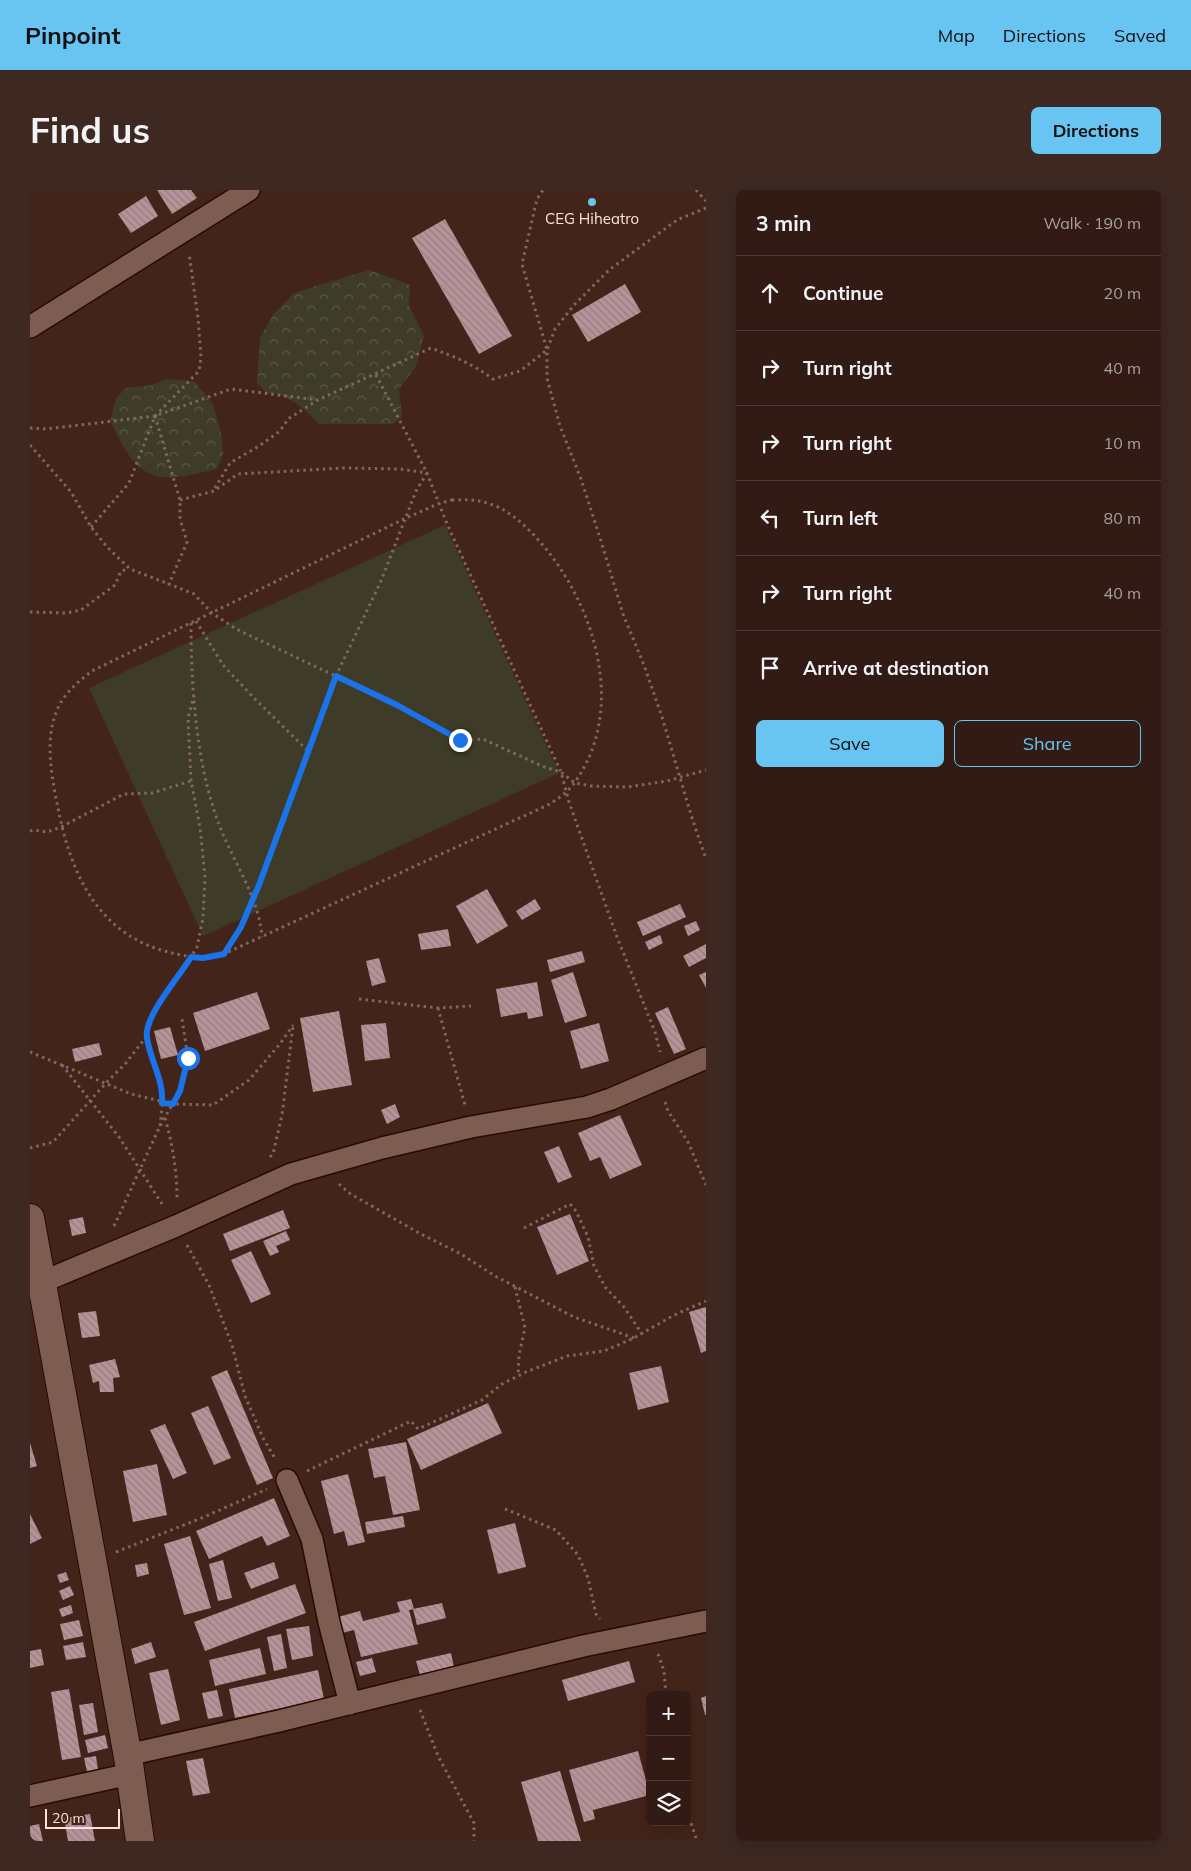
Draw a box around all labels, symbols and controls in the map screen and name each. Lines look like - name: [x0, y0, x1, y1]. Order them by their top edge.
- text: Pinpoint: [25, 20, 121, 50]
- text: Map: [938, 24, 975, 47]
- text: Directions: [1003, 24, 1086, 47]
- text: Saved: [1114, 24, 1166, 47]
- button: Directions: [1031, 107, 1161, 154]
- text: Find us: [30, 108, 150, 152]
- marker: CEG Hiheatro: [586, 196, 598, 208]
- place label: CEG Hiheatro: [545, 209, 639, 228]
- text: 3 min: [756, 210, 811, 236]
- text: Walk · 190 m: [1043, 213, 1141, 233]
- icon: ahead: [756, 279, 784, 307]
- text: Continue: [803, 281, 883, 305]
- text: 20 m: [1104, 283, 1141, 303]
- icon: right: [756, 354, 784, 382]
- text: Turn right: [803, 356, 892, 380]
- text: 40 m: [1104, 358, 1141, 378]
- icon: right: [756, 429, 784, 457]
- text: Turn right: [803, 431, 892, 455]
- text: 10 m: [1104, 433, 1141, 453]
- icon: left: [756, 504, 784, 532]
- text: Turn left: [803, 506, 878, 530]
- text: 80 m: [1104, 508, 1141, 528]
- icon: right: [756, 579, 784, 607]
- text: Turn right: [803, 581, 892, 605]
- text: 40 m: [1104, 583, 1141, 603]
- icon: arrive: [756, 654, 784, 682]
- text: Arrive at destination: [803, 656, 989, 680]
- button: Save: [756, 720, 944, 767]
- button: Share: [954, 720, 1141, 767]
- route end: [449, 729, 472, 752]
- route start: [177, 1047, 200, 1070]
- map controls: [646, 1691, 691, 1826]
- button: +: [646, 1691, 691, 1736]
- button: −: [646, 1736, 691, 1781]
- button: layers: [646, 1781, 691, 1826]
- scale bar: [45, 1806, 120, 1829]
- text: 20 m: [52, 1809, 85, 1827]

